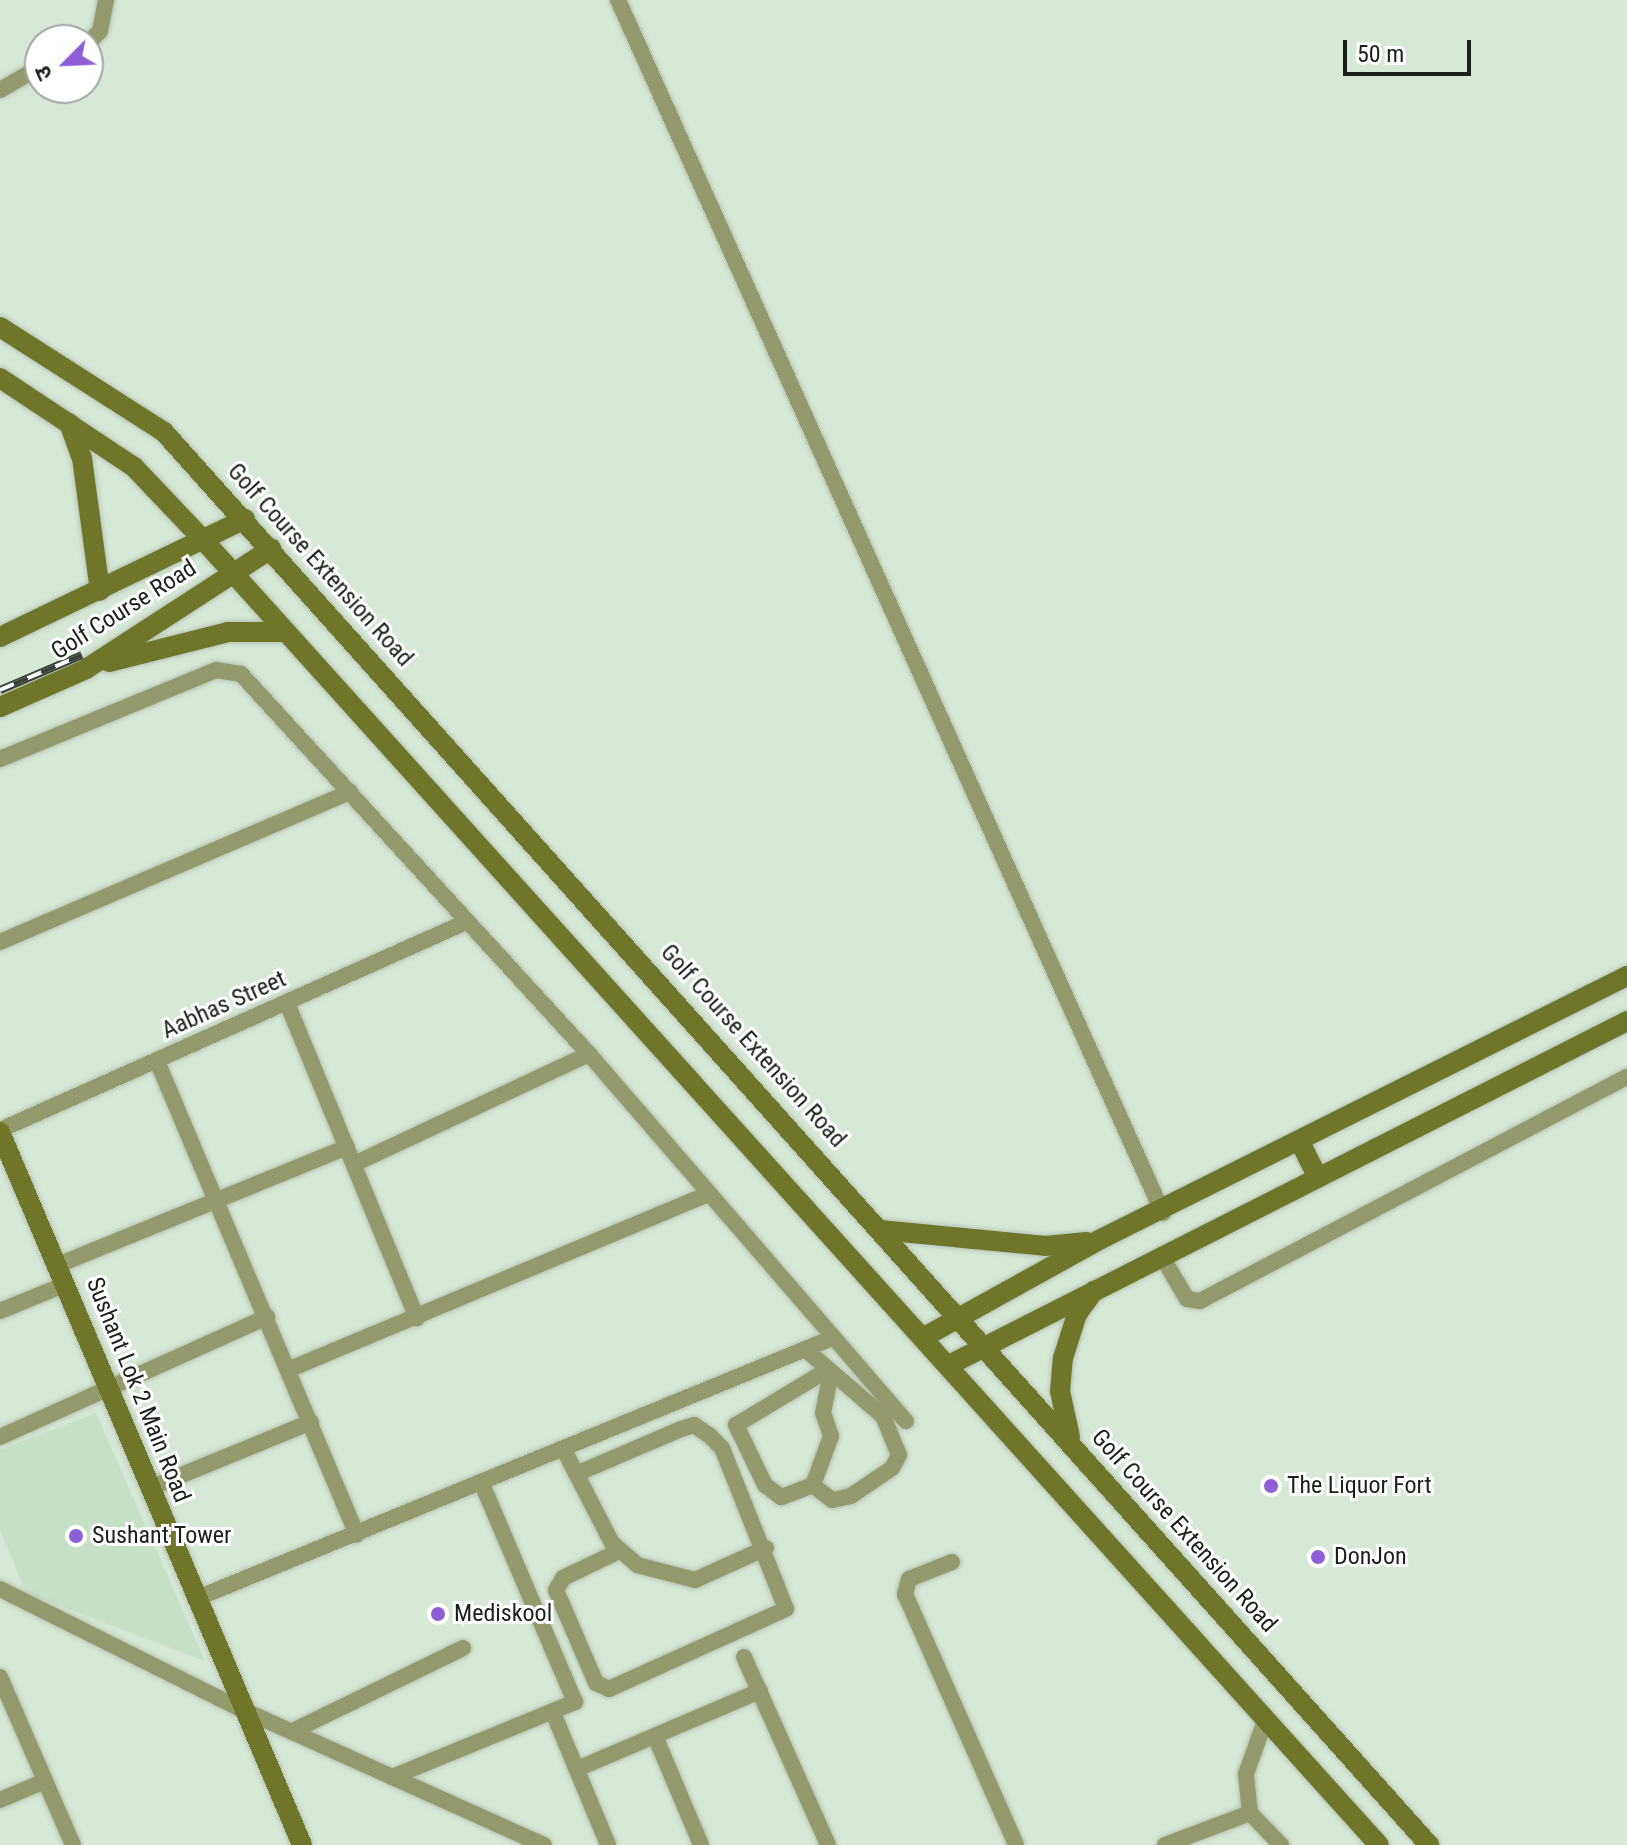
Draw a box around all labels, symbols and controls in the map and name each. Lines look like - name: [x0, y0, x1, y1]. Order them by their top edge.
- north arrow: [24, 24, 104, 104]
- scale bar: [1347, 24, 1475, 74]
- text: 50 m: [1357, 40, 1404, 68]
- text: उ: [29, 62, 57, 84]
- street label: Golf Course Extension Road: [221, 458, 419, 672]
- street label: Golf Course Road: [46, 554, 202, 666]
- street label: Golf Course Extension Road: [654, 939, 852, 1153]
- street label: Aabhas Street: [157, 965, 291, 1045]
- street label: Sushant Lok 2 Main Road: [80, 1273, 196, 1507]
- street label: Golf Course Extension Road: [1085, 1424, 1283, 1638]
- place label: The Liquor Fort: [1287, 1472, 1432, 1500]
- marker: The Liquor Fort: [1262, 1477, 1280, 1495]
- place label: Sushant Tower: [92, 1522, 232, 1550]
- marker: Sushant Tower: [67, 1527, 85, 1545]
- place label: DonJon: [1334, 1543, 1407, 1571]
- marker: DonJon: [1309, 1548, 1327, 1566]
- place label: Mediskool: [454, 1600, 552, 1628]
- marker: Mediskool: [429, 1605, 447, 1623]

